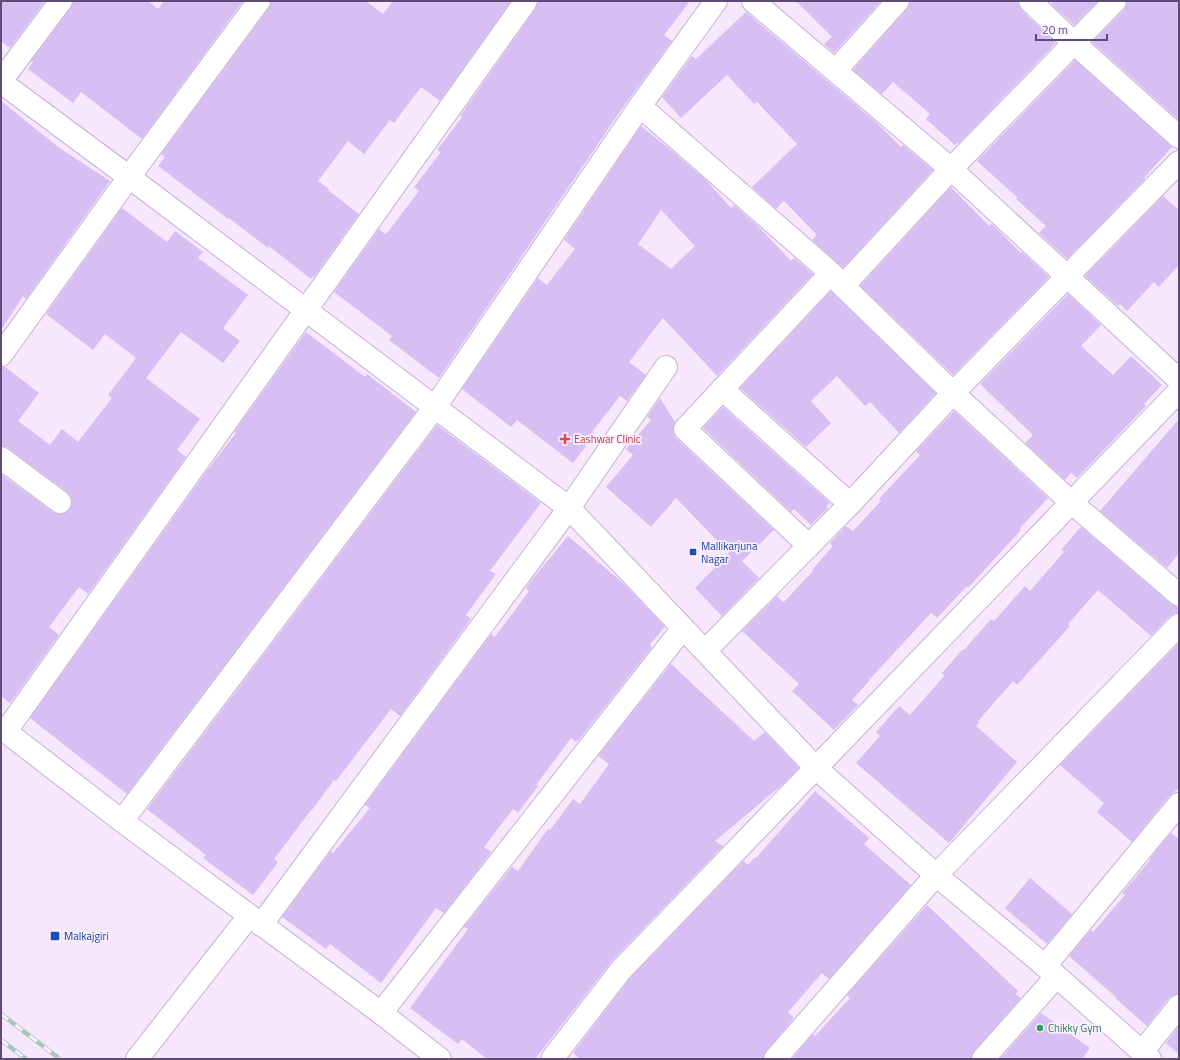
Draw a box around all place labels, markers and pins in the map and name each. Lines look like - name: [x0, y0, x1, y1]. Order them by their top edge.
- place label: Eashwar Clinic: [574, 431, 641, 447]
- marker: Eashwar Clinic: [559, 433, 571, 445]
- place label: Mallikarjuna Nagar: [701, 538, 758, 567]
- marker: Mallikarjuna Nagar: [688, 547, 698, 557]
- place label: Malkajgiri: [64, 928, 109, 944]
- marker: Malkajgiri: [49, 930, 61, 942]
- place label: Chikky Gym: [1048, 1020, 1102, 1036]
- marker: Chikky Gym: [1035, 1023, 1045, 1033]

